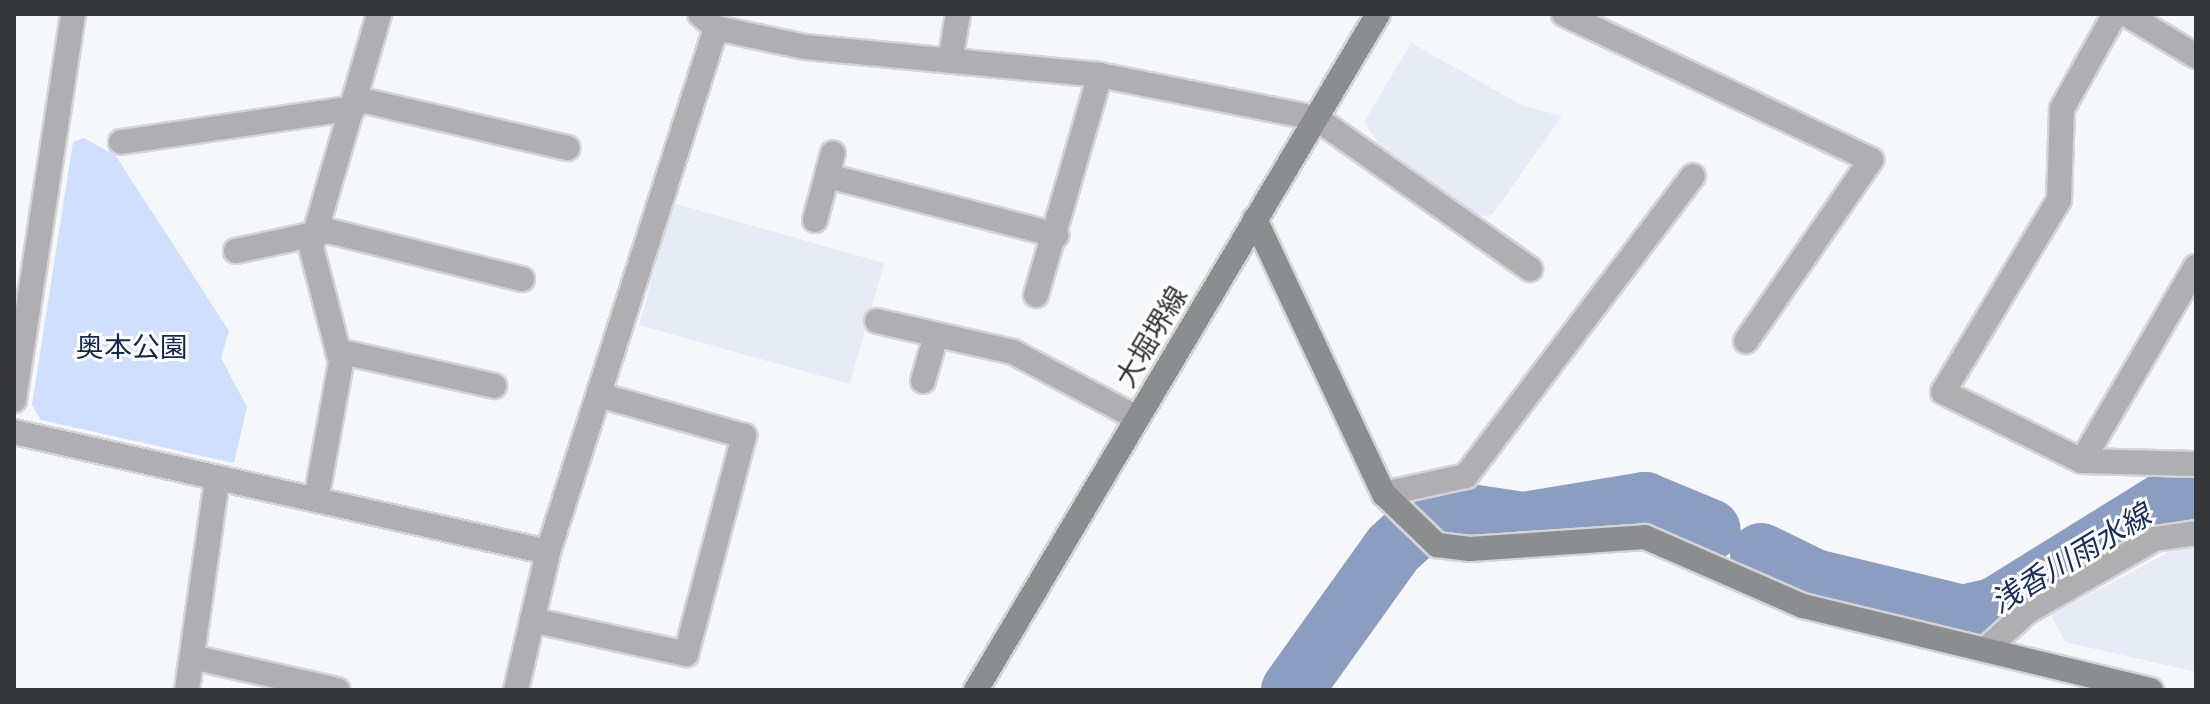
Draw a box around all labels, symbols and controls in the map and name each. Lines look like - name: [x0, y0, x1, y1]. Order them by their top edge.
- street label: 大堀堺線: [1109, 280, 1195, 394]
- park label: 奥本公園: [76, 331, 188, 365]
- water label: 浅香川雨水線: [1985, 497, 2157, 621]

